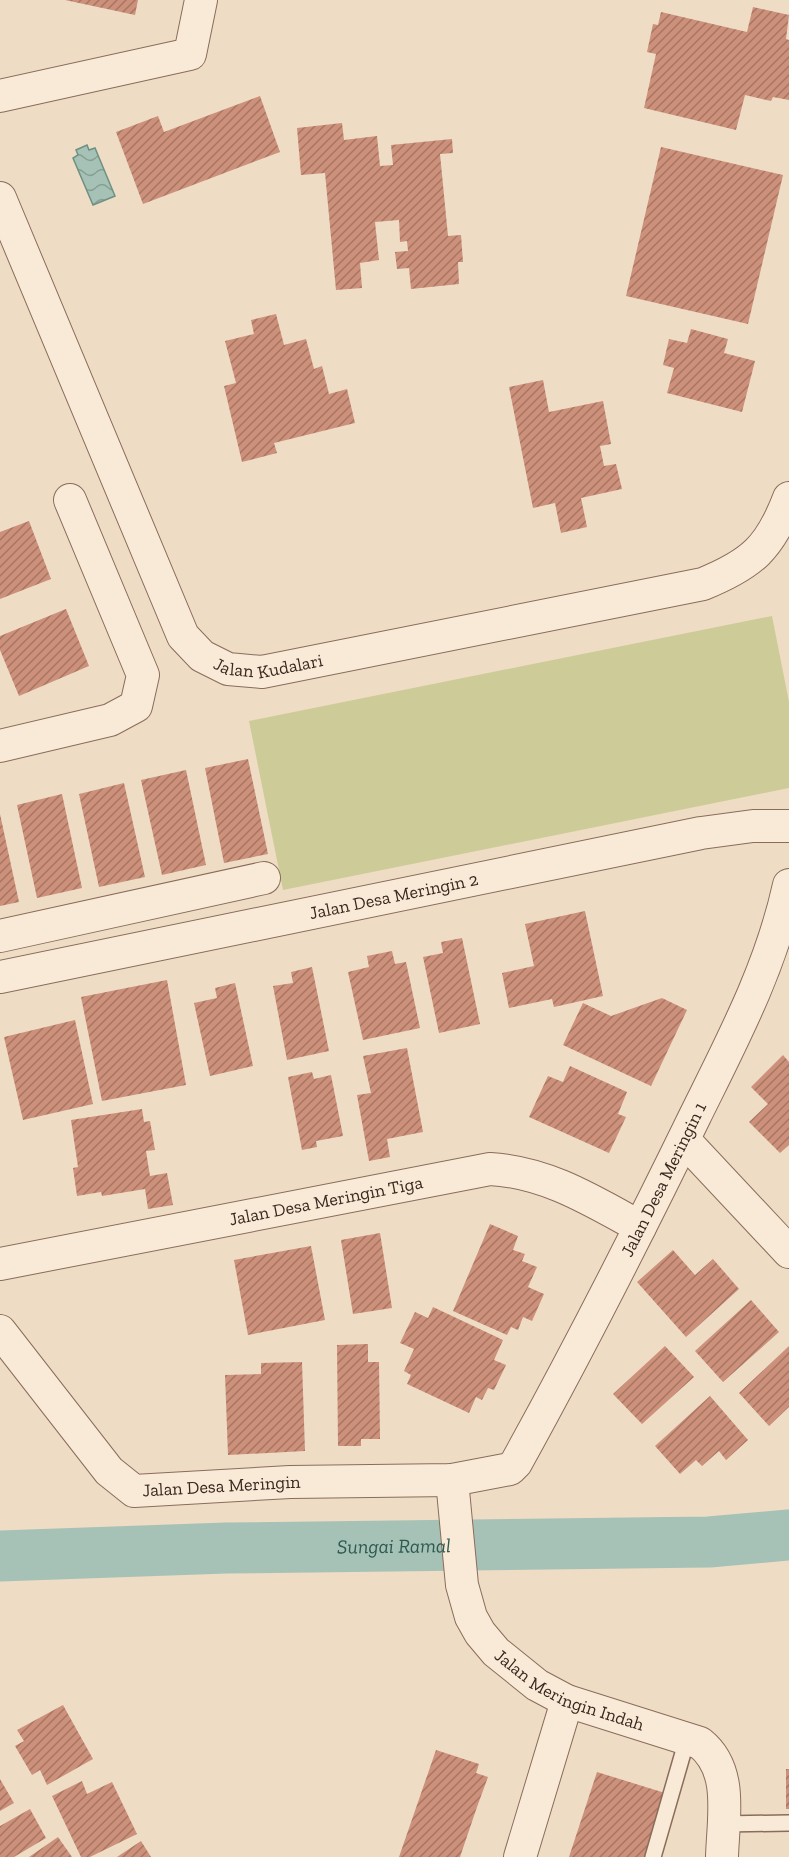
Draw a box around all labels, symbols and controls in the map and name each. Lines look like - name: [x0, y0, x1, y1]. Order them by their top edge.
- street label: Jalan Kudalari: [210, 649, 325, 684]
- street label: Jalan Desa Meringin 2: [307, 868, 480, 924]
- street label: Jalan Desa Meringin 1: [616, 1099, 711, 1260]
- street label: Jalan Desa Meringin Tiga: [227, 1171, 425, 1230]
- street label: Jalan Desa Meringin: [142, 1471, 301, 1501]
- water label: Sungai Ramal: [337, 1533, 451, 1559]
- street label: Jalan Meringin Indah: [490, 1644, 647, 1736]

